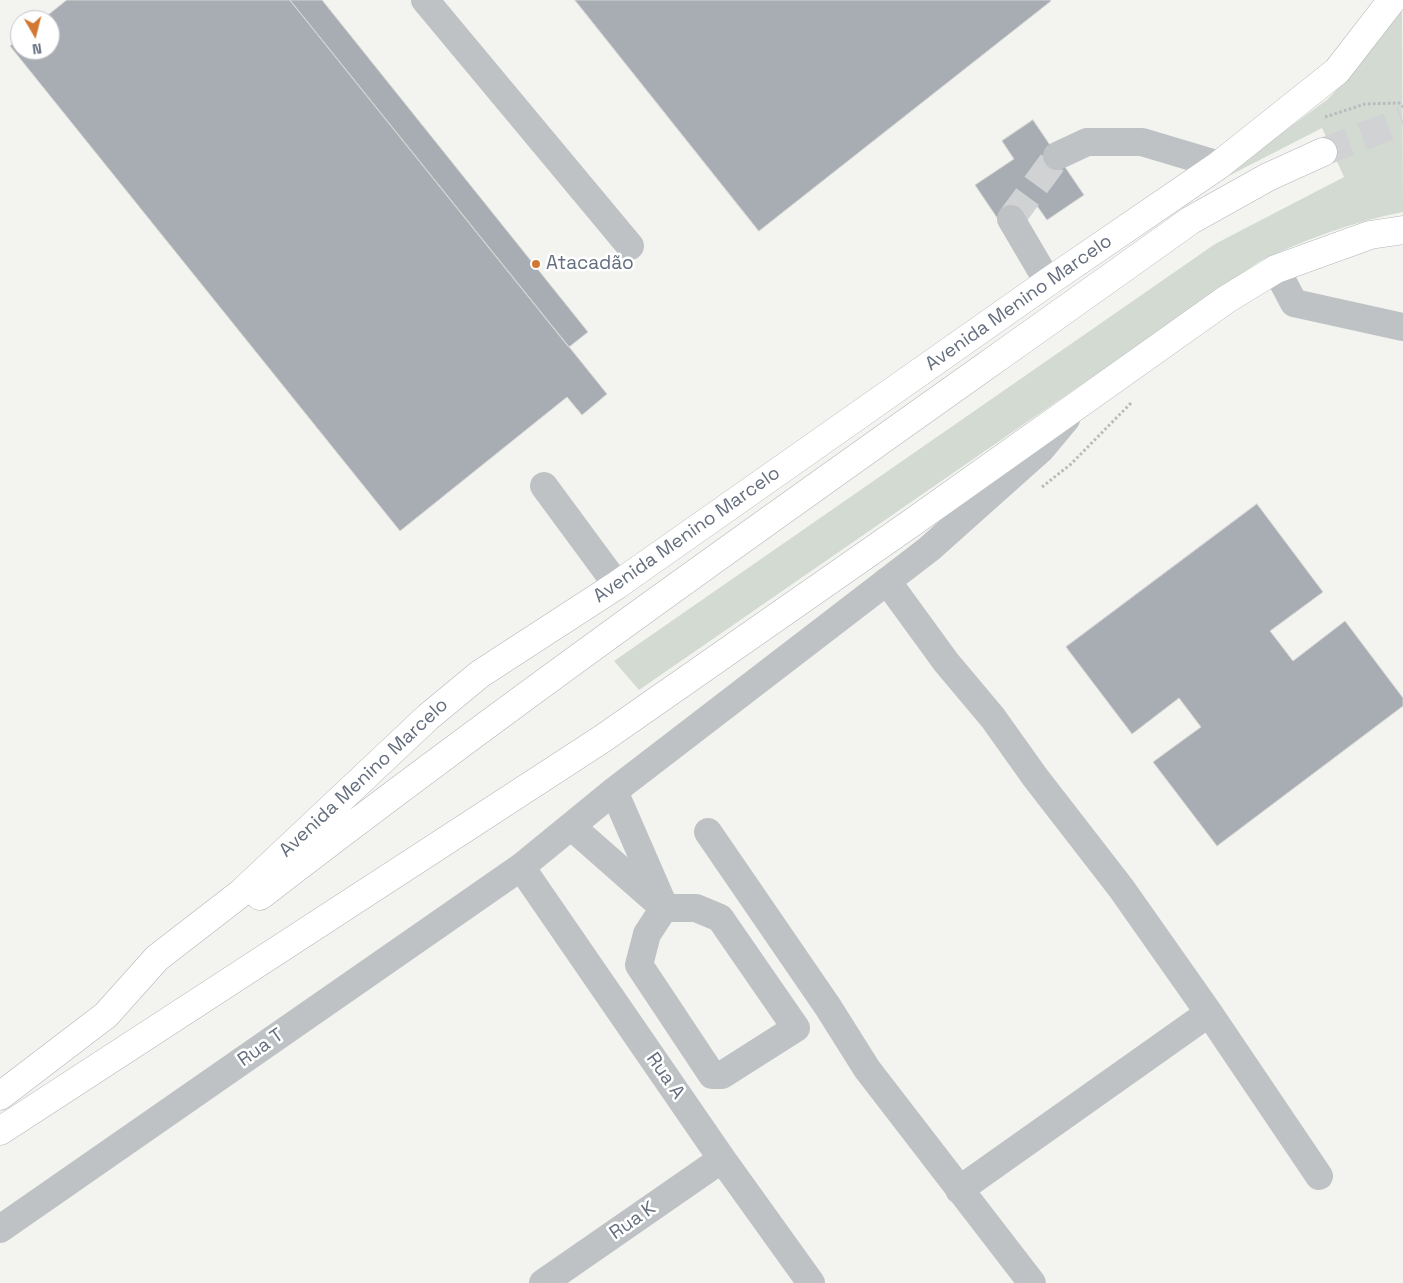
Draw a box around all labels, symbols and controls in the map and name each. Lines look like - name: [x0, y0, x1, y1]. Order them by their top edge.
- north arrow: [10, 10, 60, 60]
- text: N: [31, 39, 43, 58]
- street label: Avenida Menino Marcelo: [921, 230, 1117, 376]
- place label: Atacadão: [546, 253, 634, 275]
- marker: Atacadão: [530, 258, 542, 270]
- street label: Avenida Menino Marcelo: [589, 462, 785, 608]
- street label: Avenida Menino Marcelo: [275, 694, 453, 862]
- street label: Rua T: [234, 1024, 288, 1072]
- street label: Rua A: [641, 1048, 689, 1104]
- street label: Rua K: [606, 1197, 660, 1245]

